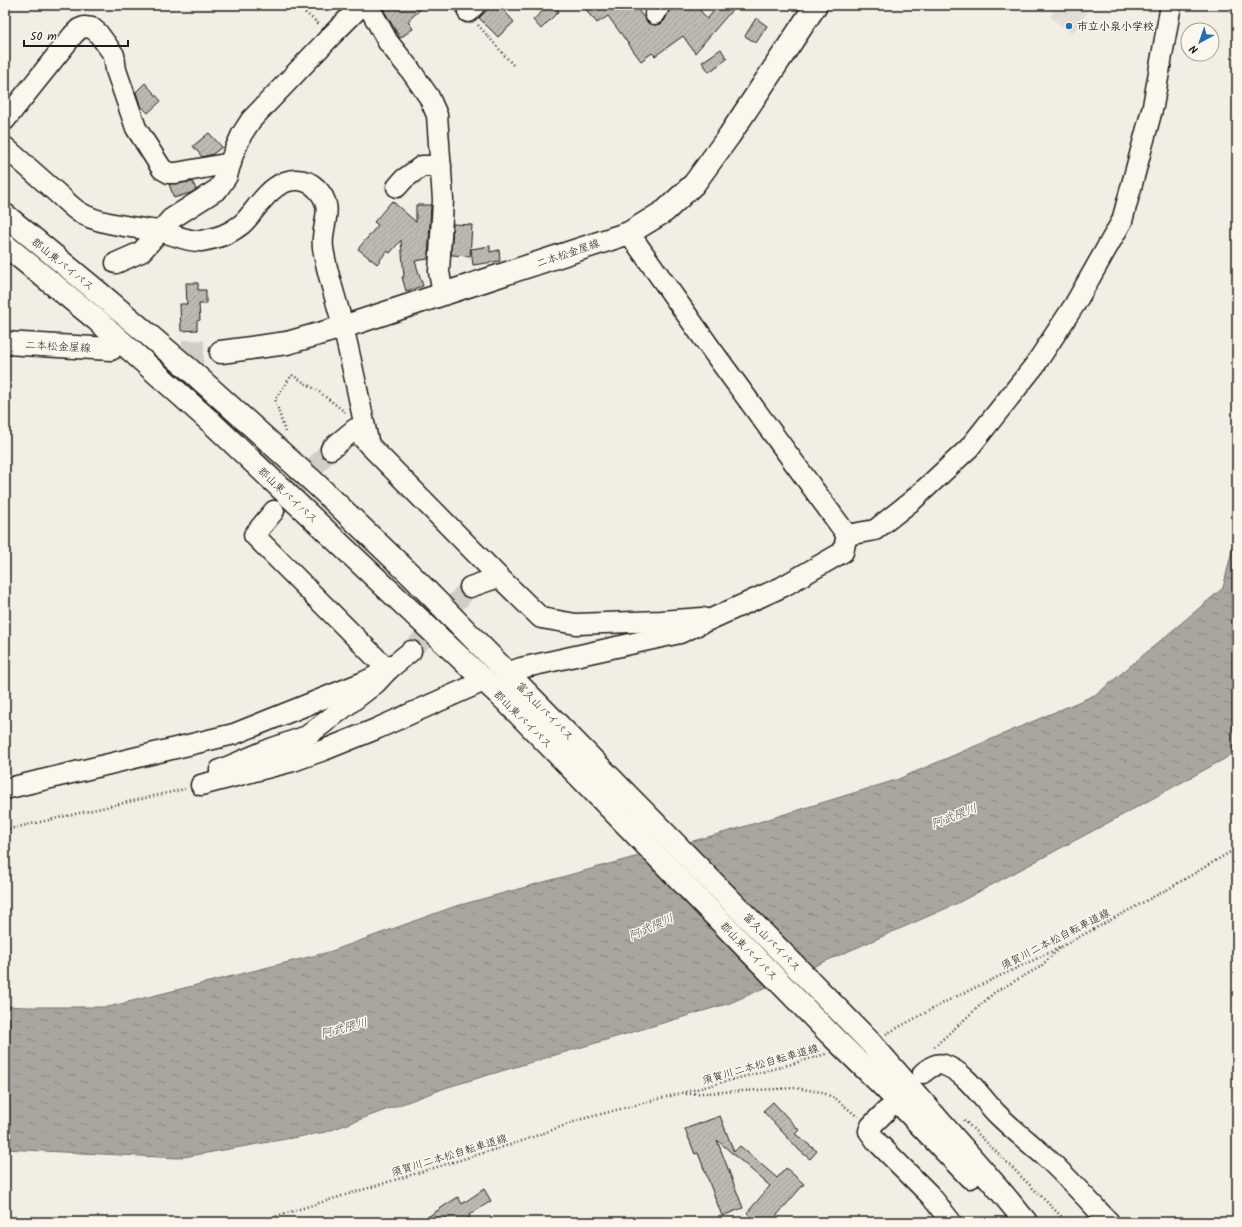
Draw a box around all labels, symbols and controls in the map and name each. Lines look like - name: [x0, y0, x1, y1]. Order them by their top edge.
- place label: 市立小泉小学校: [1077, 18, 1154, 36]
- marker: 市立小泉小学校: [1064, 21, 1074, 31]
- scale bar: [24, 22, 128, 48]
- north arrow: [1180, 22, 1220, 62]
- text: 50 m: [30, 27, 57, 46]
- text: N: [1186, 40, 1203, 58]
- street label: 郡山東バイパス: [27, 234, 98, 296]
- street label: 二本松金屋線: [534, 235, 602, 273]
- street label: 二本松金屋線: [25, 336, 91, 358]
- street label: 郡山東バイパス: [253, 463, 322, 528]
- street label: 富久山バイパス: [511, 678, 577, 746]
- street label: 郡山東バイパス: [489, 686, 556, 753]
- water label: 阿武隈川: [928, 799, 980, 834]
- street label: 須賀川二本松自転車道線: [997, 904, 1113, 975]
- water label: 阿武隈川: [625, 909, 677, 946]
- street label: 富久山バイパス: [738, 909, 804, 977]
- street label: 郡山東バイパス: [715, 918, 781, 986]
- water label: 阿武隈川: [318, 1013, 370, 1044]
- street label: 須賀川二本松自転車道線: [700, 1040, 821, 1090]
- street label: 須賀川二本松自転車道線: [389, 1130, 510, 1182]

